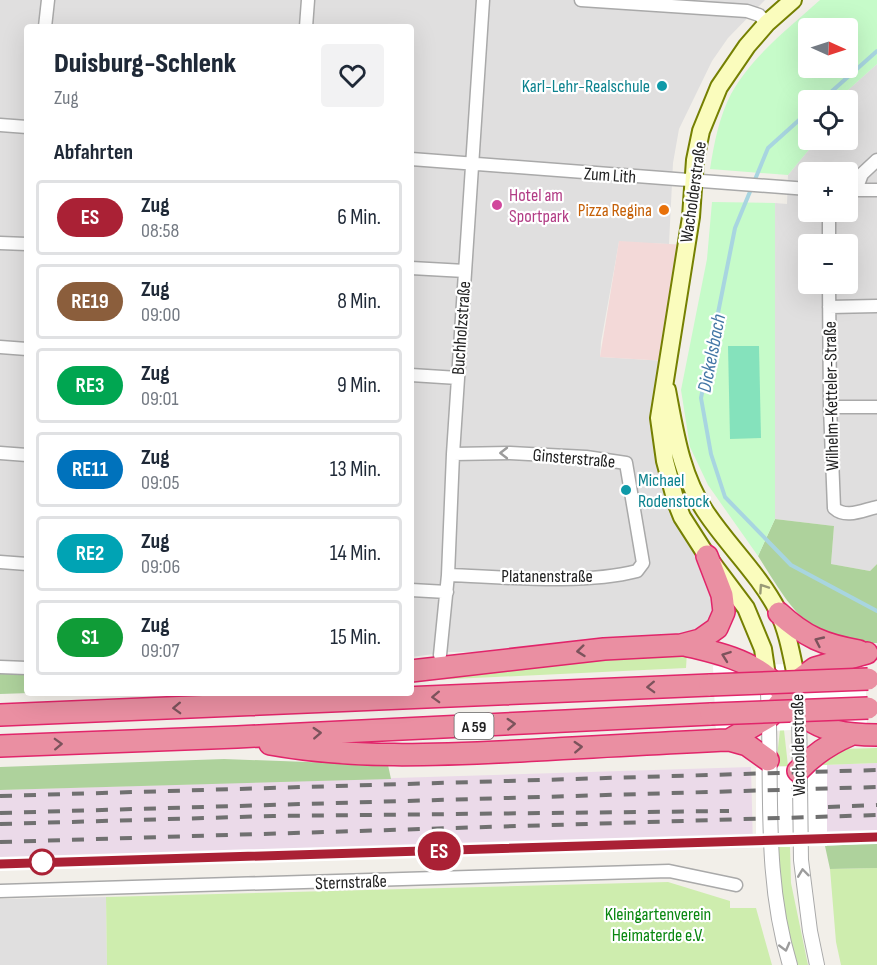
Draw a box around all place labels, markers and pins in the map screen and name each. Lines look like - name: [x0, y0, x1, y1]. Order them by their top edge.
- place label: Karl-Lehr-Realschule: [522, 76, 650, 97]
- marker: Karl-Lehr-Realschule: [655, 79, 669, 93]
- place label: Hotel am Sportpark: [509, 185, 569, 227]
- marker: Hotel am Sportpark: [490, 198, 504, 212]
- place label: Pizza Regina: [578, 200, 652, 221]
- marker: Pizza Regina: [657, 203, 671, 217]
- place label: Michael Rodenstock: [638, 470, 709, 512]
- marker: Michael Rodenstock: [619, 483, 633, 497]
- unlabelled marker: [29, 849, 55, 875]

